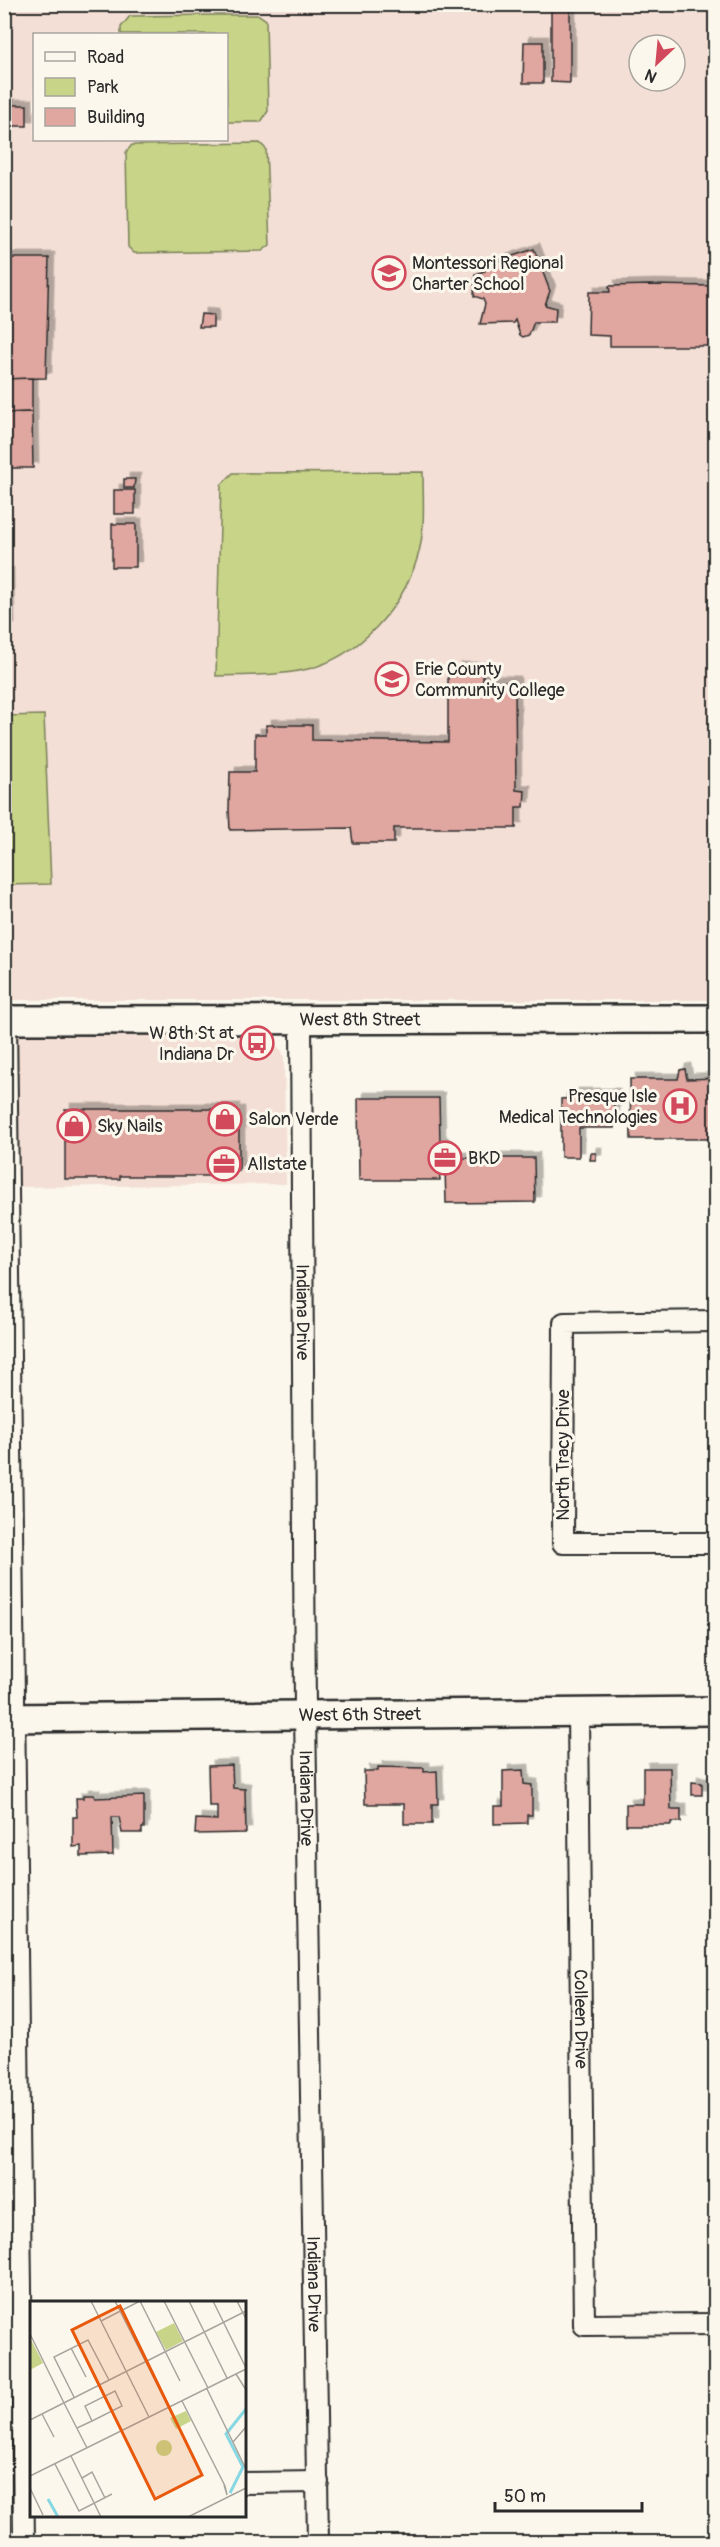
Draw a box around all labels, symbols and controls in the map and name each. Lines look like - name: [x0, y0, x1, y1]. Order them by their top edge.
- legend: [33, 33, 228, 141]
- north arrow: [627, 33, 687, 93]
- text: Road: [87, 46, 124, 69]
- text: N: [641, 64, 660, 87]
- text: Park: [87, 76, 119, 99]
- text: Building: [87, 106, 145, 129]
- place label: Montessori Regional Charter School: [412, 252, 564, 296]
- school or university icon: Montessori Regional Charter School: [371, 255, 407, 291]
- place label: Erie County Community College: [415, 658, 565, 702]
- school or university icon: Erie County Community College: [374, 661, 410, 697]
- street label: West 8th Street: [299, 1008, 421, 1032]
- place label: W 8th St at Indiana Dr: [149, 1022, 235, 1066]
- bus stop icon: W 8th St at Indiana Dr: [239, 1025, 275, 1061]
- place label: Presque Isle Medical Technologies: [499, 1085, 657, 1129]
- hospital icon: Presque Isle Medical Technologies: [662, 1088, 698, 1124]
- shop icon: Salon Verde: [207, 1101, 243, 1137]
- shop icon: Sky Nails: [56, 1108, 92, 1144]
- place label: Salon Verde: [248, 1108, 338, 1131]
- place label: Sky Nails: [97, 1115, 163, 1138]
- office icon: BKD: [427, 1140, 463, 1176]
- office icon: Allstate: [206, 1146, 242, 1182]
- place label: BKD: [468, 1147, 500, 1170]
- place label: Allstate: [247, 1153, 307, 1176]
- street label: Indiana Drive: [290, 1264, 314, 1360]
- street label: North Tracy Drive: [552, 1389, 575, 1521]
- street label: West 6th Street: [299, 1703, 422, 1727]
- street label: Indiana Drive: [294, 1750, 318, 1846]
- street label: Colleen Drive: [569, 1969, 592, 2069]
- street label: Indiana Drive: [301, 2236, 326, 2332]
- inset map: [30, 2301, 246, 2517]
- scale bar: [495, 2475, 642, 2513]
- text: 50 m: [504, 2485, 546, 2508]

